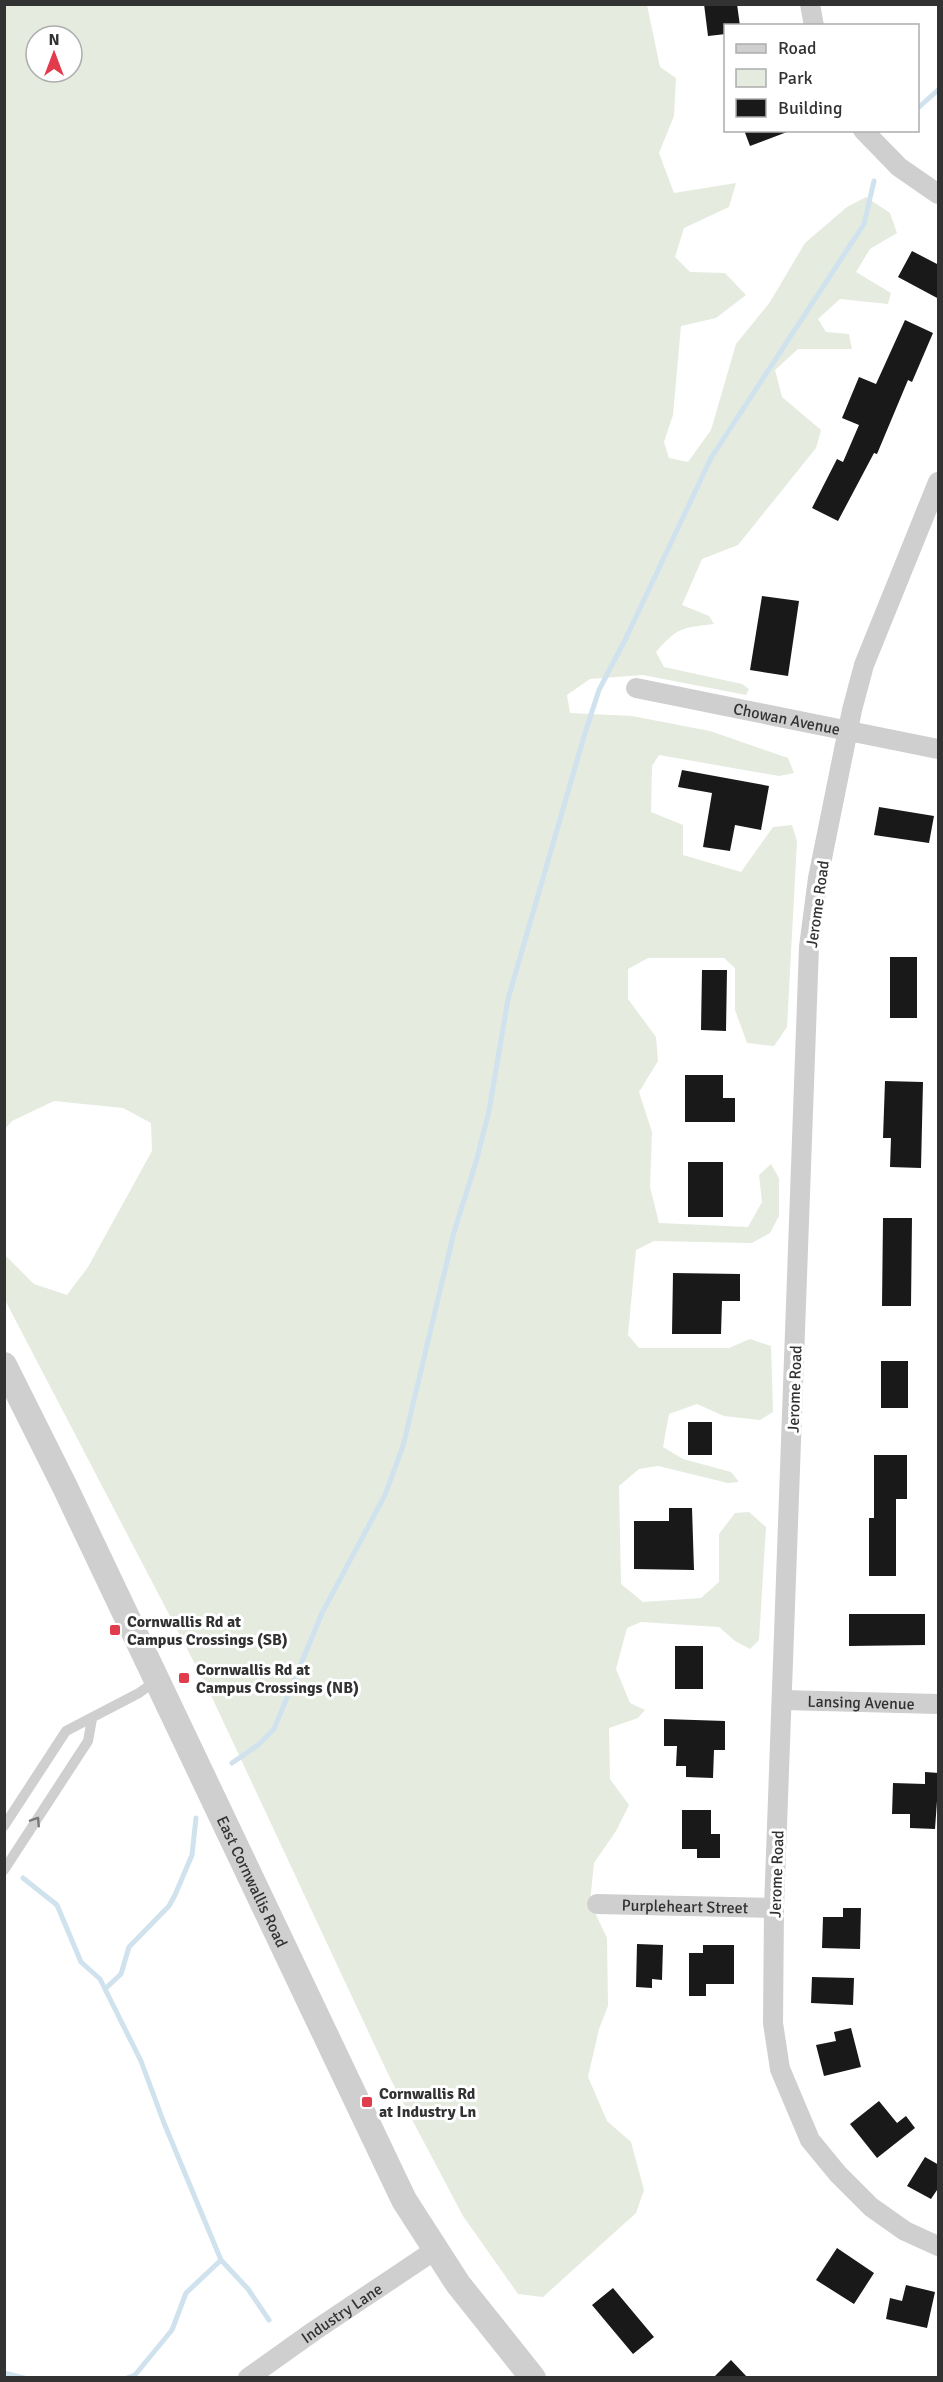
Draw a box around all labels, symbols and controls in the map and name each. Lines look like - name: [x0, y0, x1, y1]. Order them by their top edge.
- north arrow: [24, 24, 84, 84]
- legend: [724, 24, 919, 132]
- text: N: [48, 30, 60, 50]
- text: Road: [778, 37, 817, 59]
- text: Park: [778, 67, 813, 89]
- text: Building: [778, 97, 842, 119]
- street label: Chowan Avenue: [732, 699, 842, 740]
- street label: Jerome Road: [802, 859, 834, 949]
- street label: Jerome Road: [783, 1345, 807, 1433]
- place label: Cornwallis Rd at Campus Crossings (SB): [127, 1612, 288, 1650]
- marker: Cornwallis Rd at Campus Crossings (SB): [108, 1623, 122, 1637]
- place label: Cornwallis Rd at Campus Crossings (NB): [196, 1660, 359, 1698]
- marker: Cornwallis Rd at Campus Crossings (NB): [177, 1671, 191, 1685]
- street label: Lansing Avenue: [807, 1692, 915, 1714]
- street label: East Cornwallis Road: [212, 1813, 291, 1951]
- one-way arrow: [29, 1816, 40, 1827]
- street label: Jerome Road: [765, 1830, 789, 1918]
- street label: Purpleheart Street: [621, 1896, 749, 1918]
- place label: Cornwallis Rd at Industry Ln: [379, 2084, 477, 2122]
- marker: Cornwallis Rd at Industry Ln: [360, 2095, 374, 2109]
- street label: Industry Lane: [297, 2279, 386, 2348]

